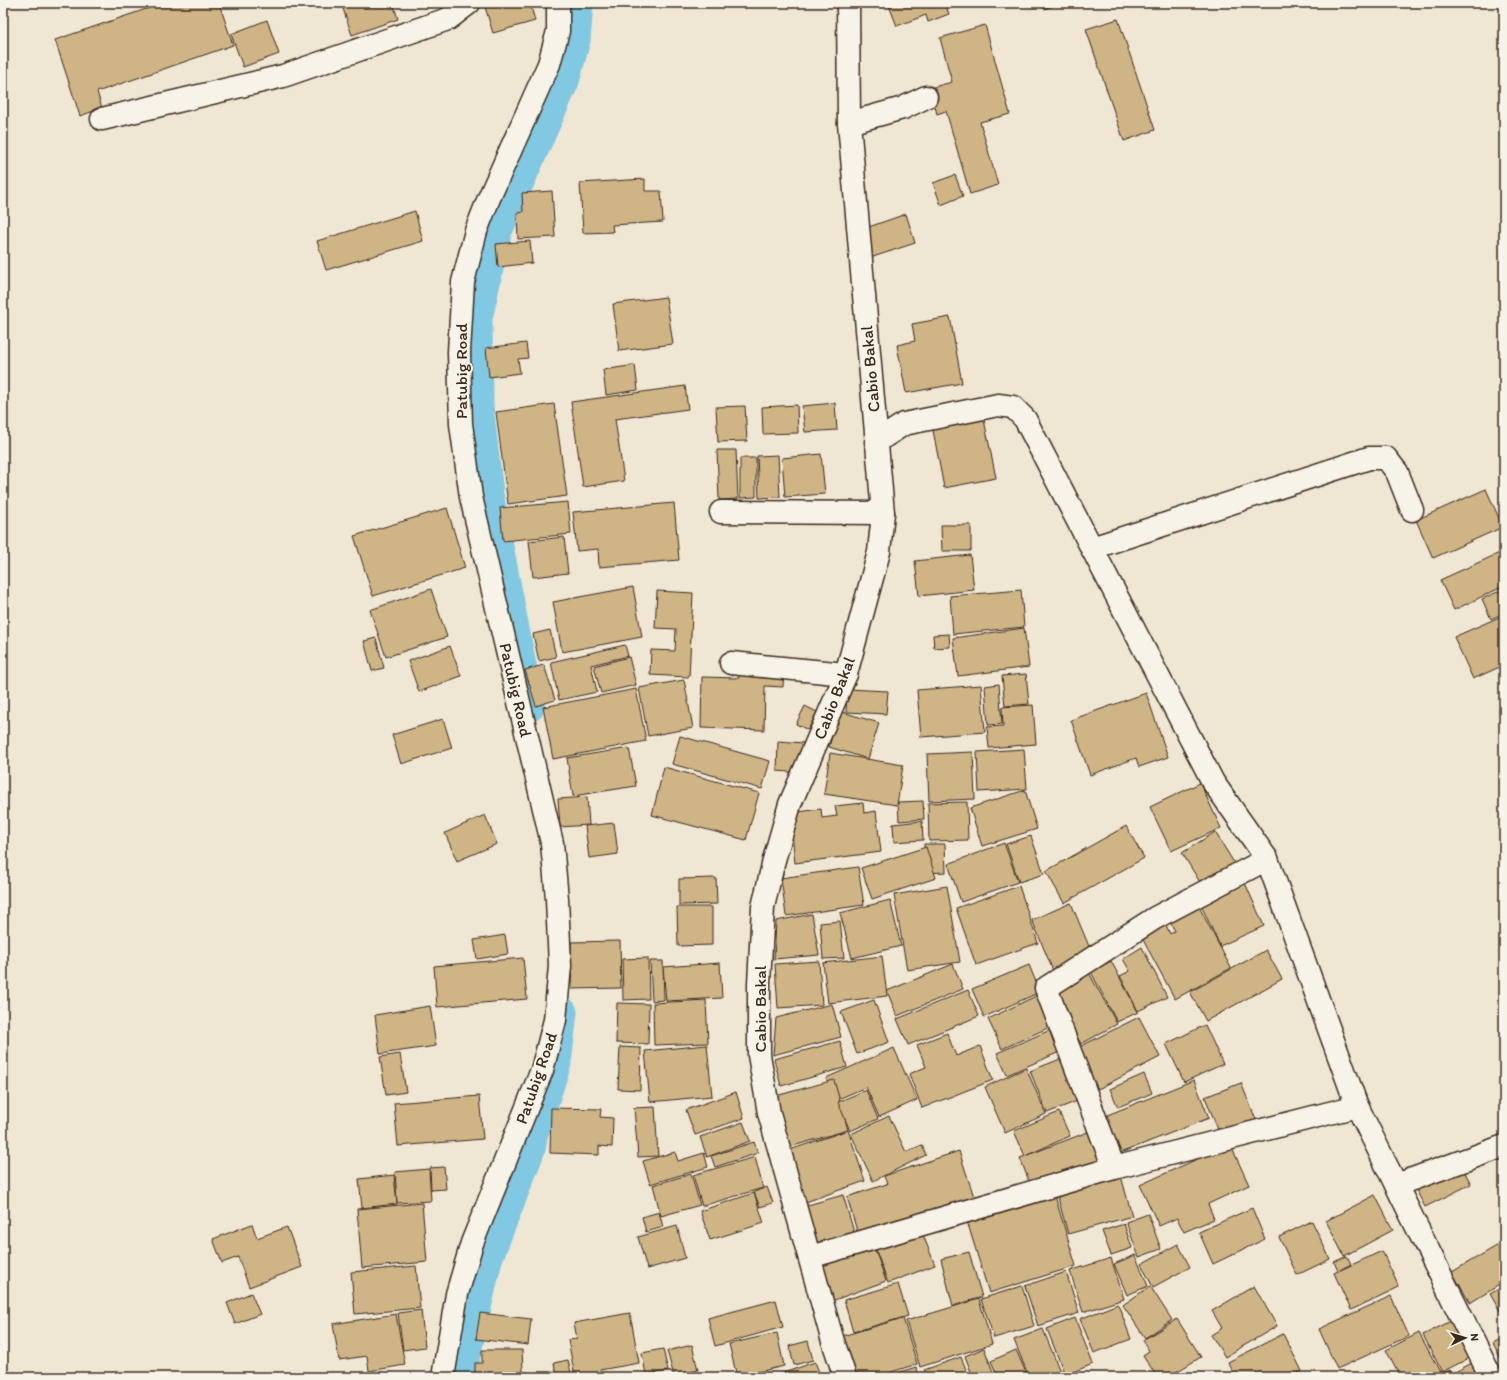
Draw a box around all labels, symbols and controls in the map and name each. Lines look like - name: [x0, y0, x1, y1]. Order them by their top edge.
- street label: Patubig Road: [451, 322, 471, 419]
- street label: Cabio Bakal: [856, 325, 884, 413]
- street label: Patubig Road: [495, 641, 537, 740]
- street label: Cabio Bakal: [809, 654, 859, 742]
- street label: Cabio Bakal: [750, 965, 770, 1052]
- street label: Patubig Road: [511, 1029, 561, 1127]
- north arrow: [1445, 1318, 1485, 1358]
- text: N: [1468, 1333, 1481, 1342]

